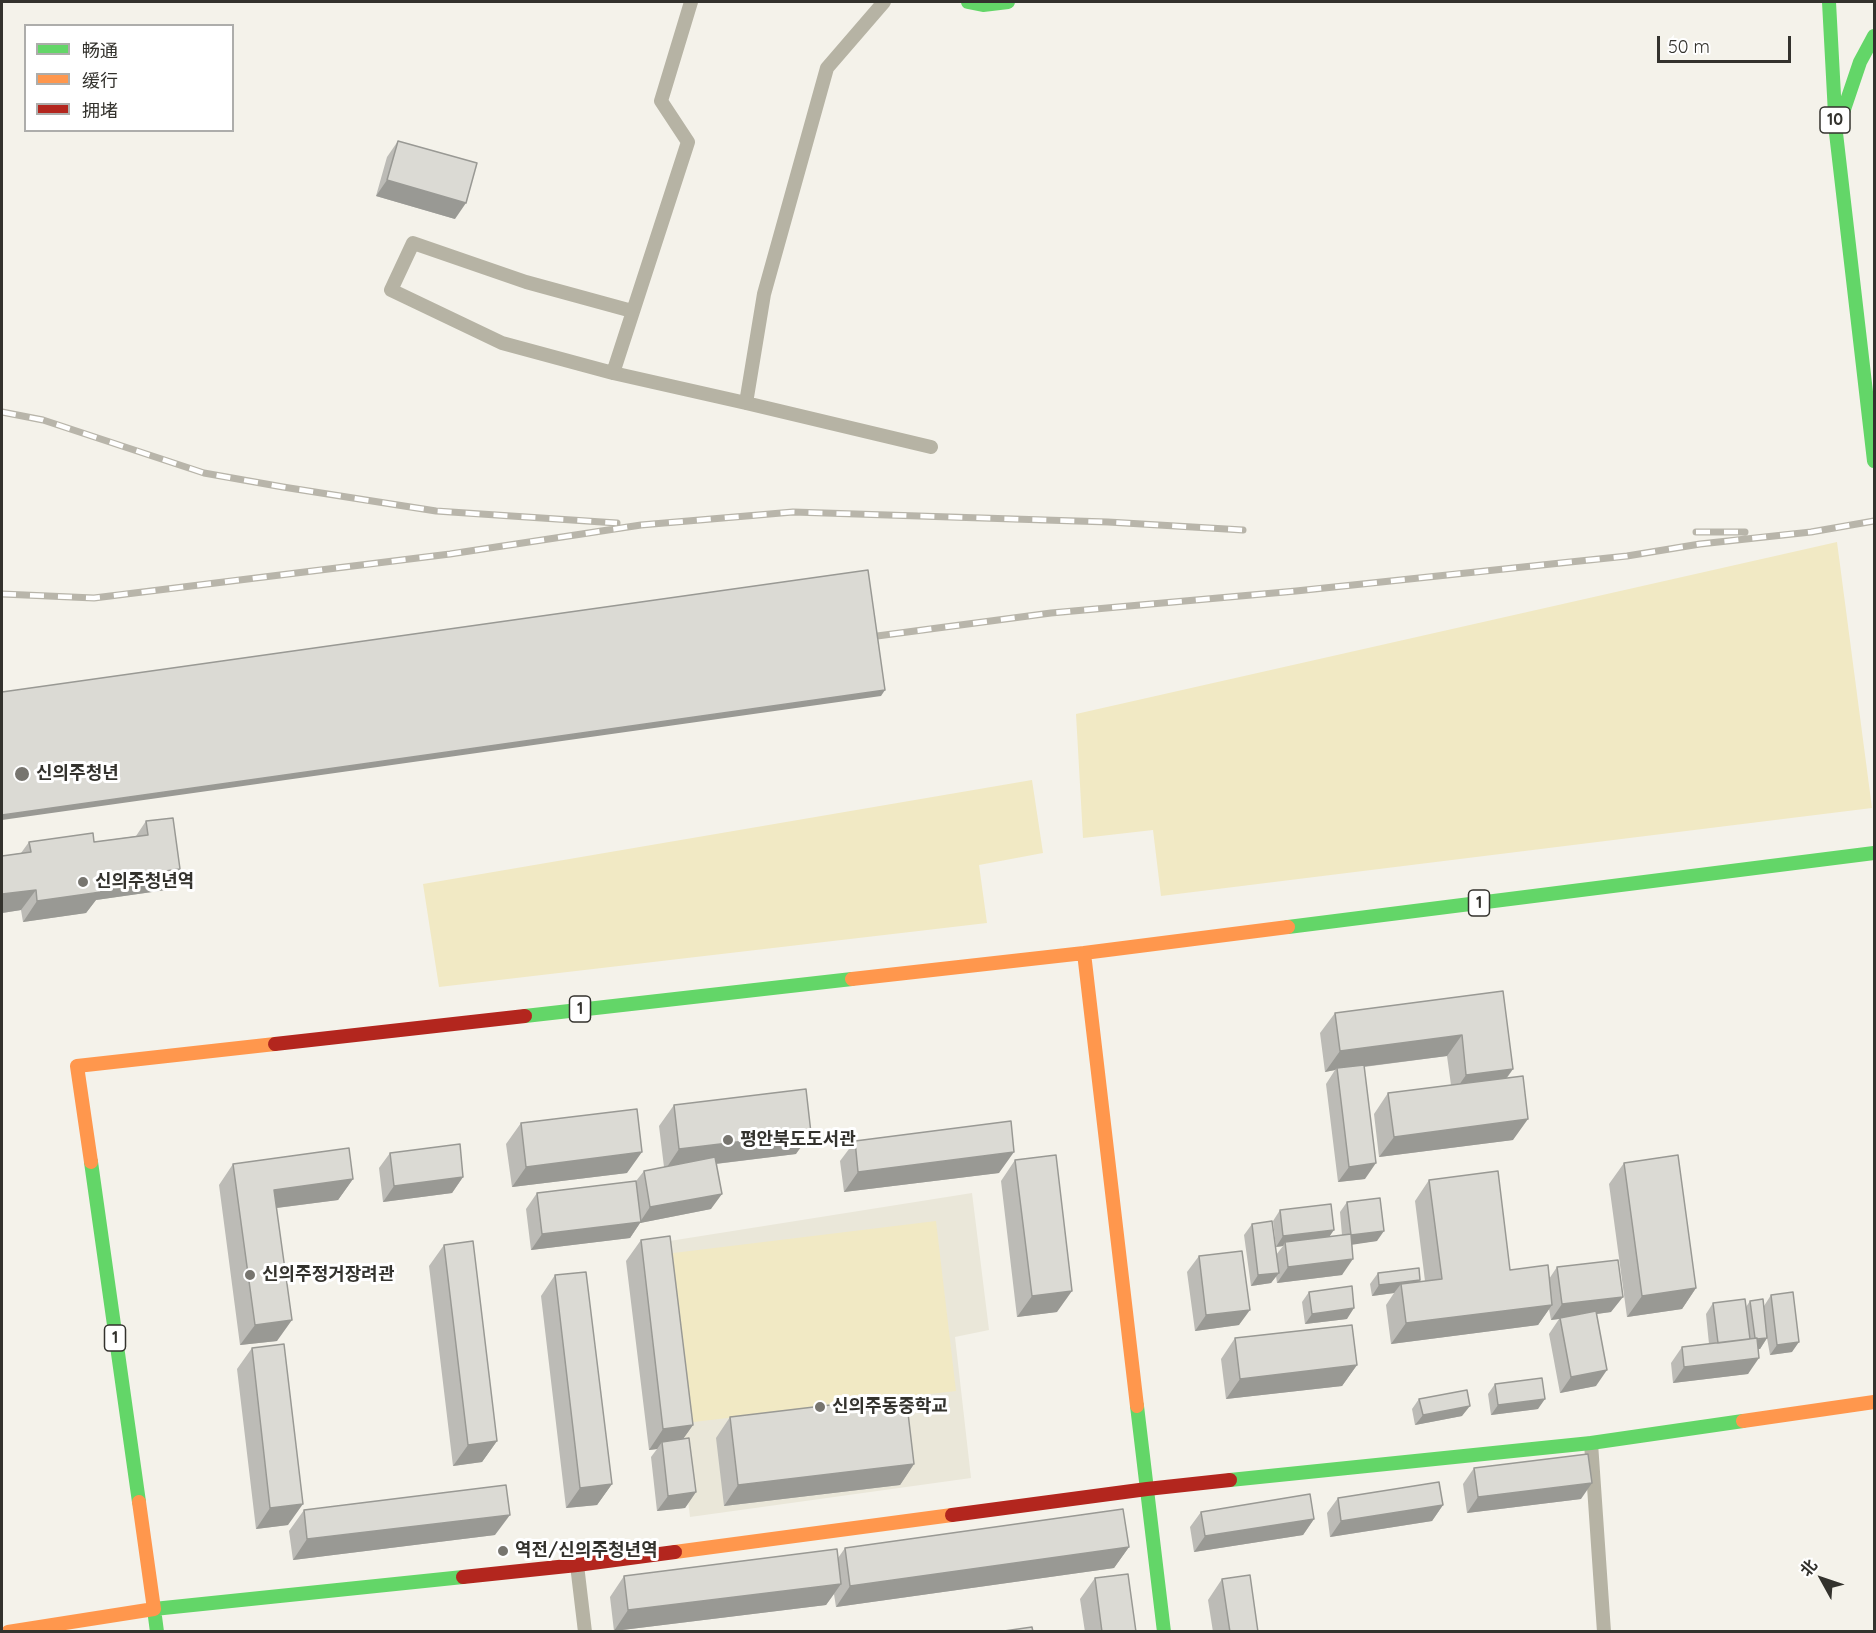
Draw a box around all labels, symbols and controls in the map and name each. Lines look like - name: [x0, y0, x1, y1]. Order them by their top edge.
- legend: [24, 24, 234, 132]
- scale bar: [1660, 24, 1794, 62]
- text: 50 m: [1668, 35, 1710, 58]
- text: 畅通: [82, 39, 118, 62]
- text: 缓行: [82, 69, 118, 92]
- text: 拥堵: [82, 99, 118, 122]
- road number: 10: [1820, 107, 1850, 133]
- place label: 신의주청년: [36, 763, 119, 785]
- marker: 신의주청년: [13, 765, 31, 783]
- place label: 신의주청년역: [95, 871, 194, 893]
- marker: 신의주청년역: [76, 875, 90, 889]
- road number: 1: [1468, 890, 1490, 916]
- road number: 1: [570, 996, 590, 1022]
- place label: 평안북도도서관: [740, 1129, 856, 1151]
- marker: 평안북도도서관: [721, 1133, 735, 1147]
- place label: 신의주정거장려관: [262, 1264, 394, 1286]
- marker: 신의주정거장려관: [243, 1268, 257, 1282]
- road number: 1: [104, 1325, 126, 1351]
- place label: 신의주동중학교: [832, 1396, 948, 1418]
- marker: 신의주동중학교: [813, 1400, 827, 1414]
- place label: 역전/신의주청년역: [515, 1540, 658, 1562]
- marker: 역전/신의주청년역: [496, 1544, 510, 1558]
- north arrow: [1792, 1549, 1852, 1609]
- text: 北: [1795, 1555, 1821, 1580]

